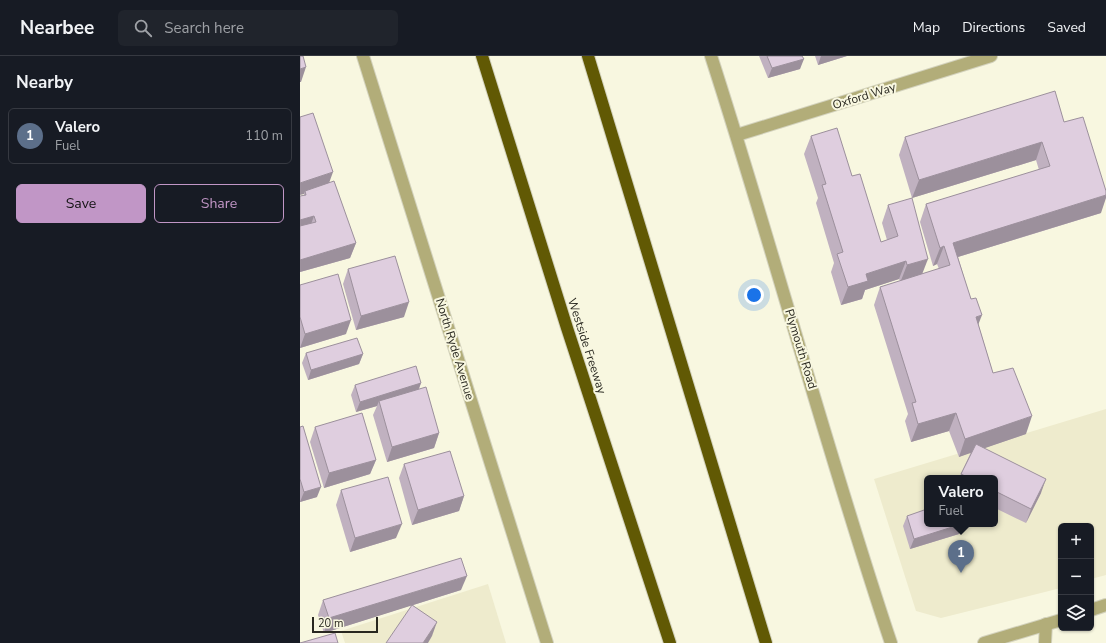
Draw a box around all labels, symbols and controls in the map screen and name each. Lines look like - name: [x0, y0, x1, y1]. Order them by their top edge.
- search box: [118, 10, 398, 46]
- text: Nearbee: [20, 15, 94, 41]
- icon: search: [132, 17, 154, 39]
- text: Search here: [164, 18, 244, 38]
- text: Map: [913, 18, 940, 37]
- text: Directions: [962, 18, 1025, 37]
- text: Saved: [1047, 18, 1086, 37]
- text: Nearby: [16, 71, 73, 94]
- street label: Oxford Way: [830, 79, 898, 113]
- text: Valero: [55, 117, 100, 137]
- text: 1: [26, 127, 34, 145]
- text: 110 m: [245, 127, 283, 145]
- text: Fuel: [55, 137, 80, 155]
- button: Save: [16, 184, 146, 223]
- button: Share: [154, 184, 284, 223]
- your location: [744, 285, 764, 305]
- street label: North Ryde Avenue: [432, 296, 478, 402]
- street label: Westside Freeway: [564, 296, 610, 397]
- street label: Plymouth Road: [781, 307, 821, 391]
- popup: [924, 475, 998, 527]
- text: Valero: [938, 482, 984, 502]
- text: Fuel: [938, 502, 963, 520]
- map controls: [1058, 523, 1094, 631]
- button: +: [1058, 523, 1094, 559]
- pin: 1: [948, 540, 974, 573]
- button: −: [1058, 559, 1094, 595]
- button: layers: [1058, 595, 1094, 631]
- scale bar: [312, 615, 378, 634]
- text: 20 m: [318, 616, 343, 631]

